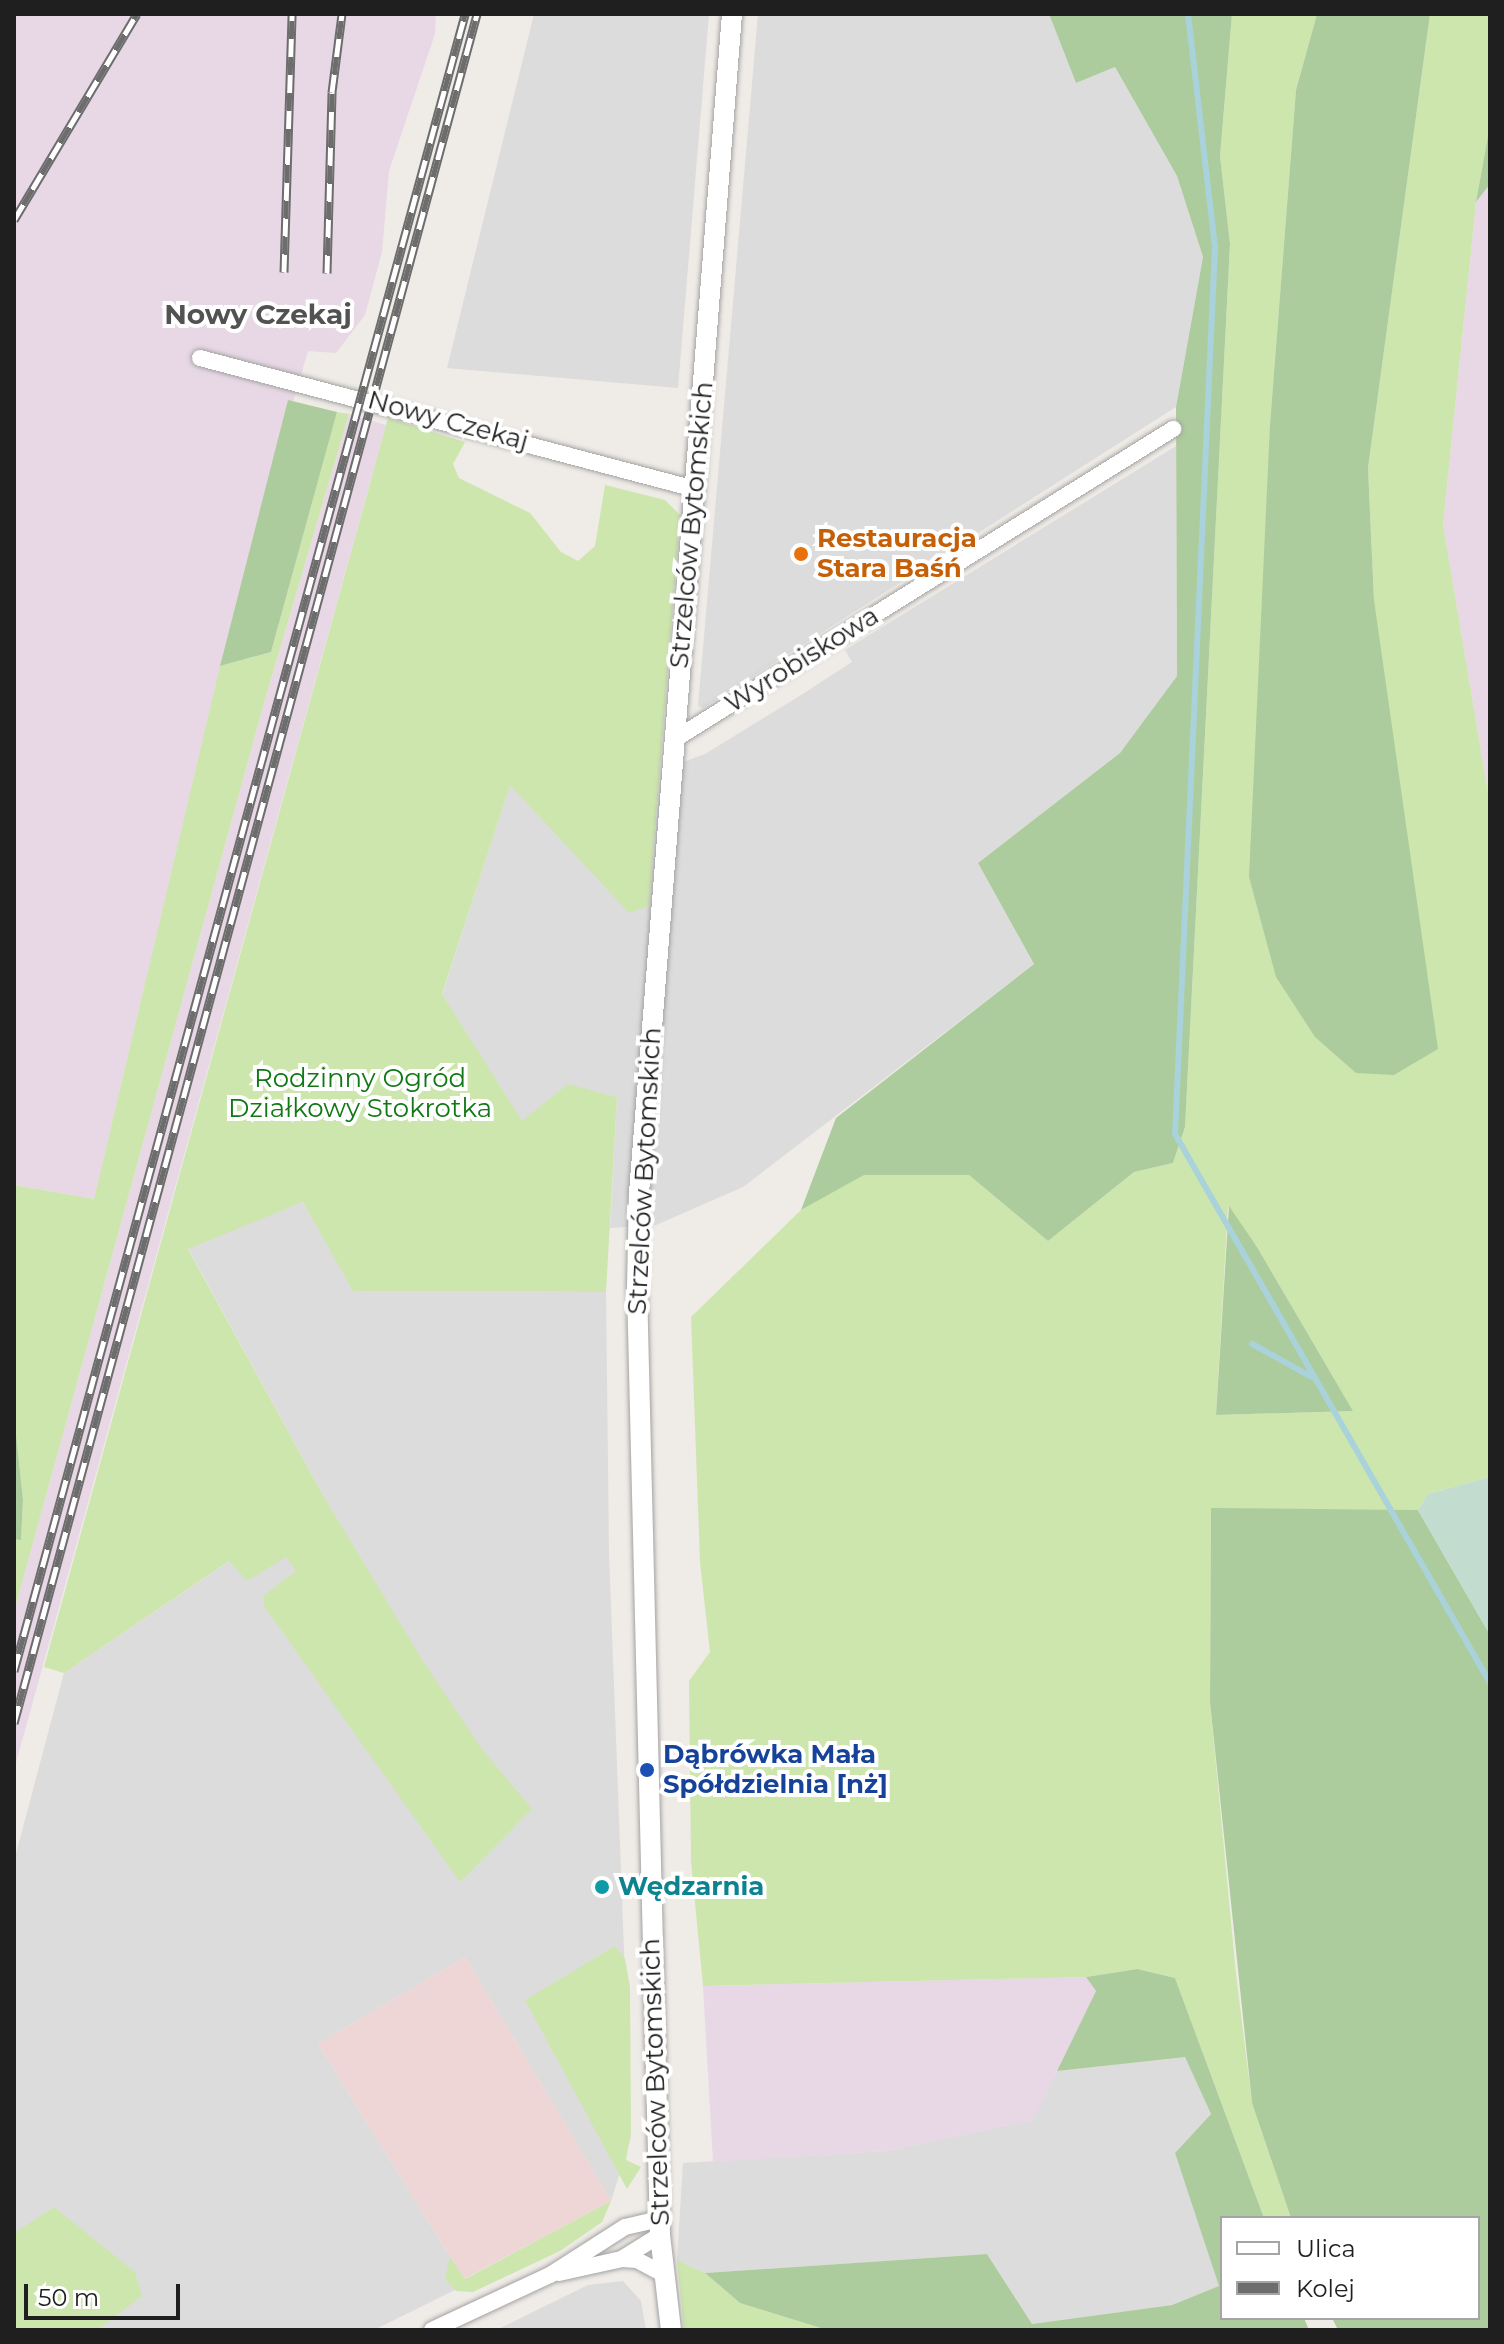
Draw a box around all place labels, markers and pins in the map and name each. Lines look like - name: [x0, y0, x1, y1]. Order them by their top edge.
- place label: Restauracja Stara Baśń: [817, 523, 977, 584]
- marker: Restauracja Stara Baśń: [792, 545, 810, 563]
- place label: Dąbrówka Mała Spółdzielnia [nż]: [663, 1739, 888, 1800]
- marker: Dąbrówka Mała Spółdzielnia [nż]: [638, 1761, 656, 1779]
- place label: Wędzarnia: [618, 1871, 764, 1903]
- marker: Wędzarnia: [593, 1878, 611, 1896]

